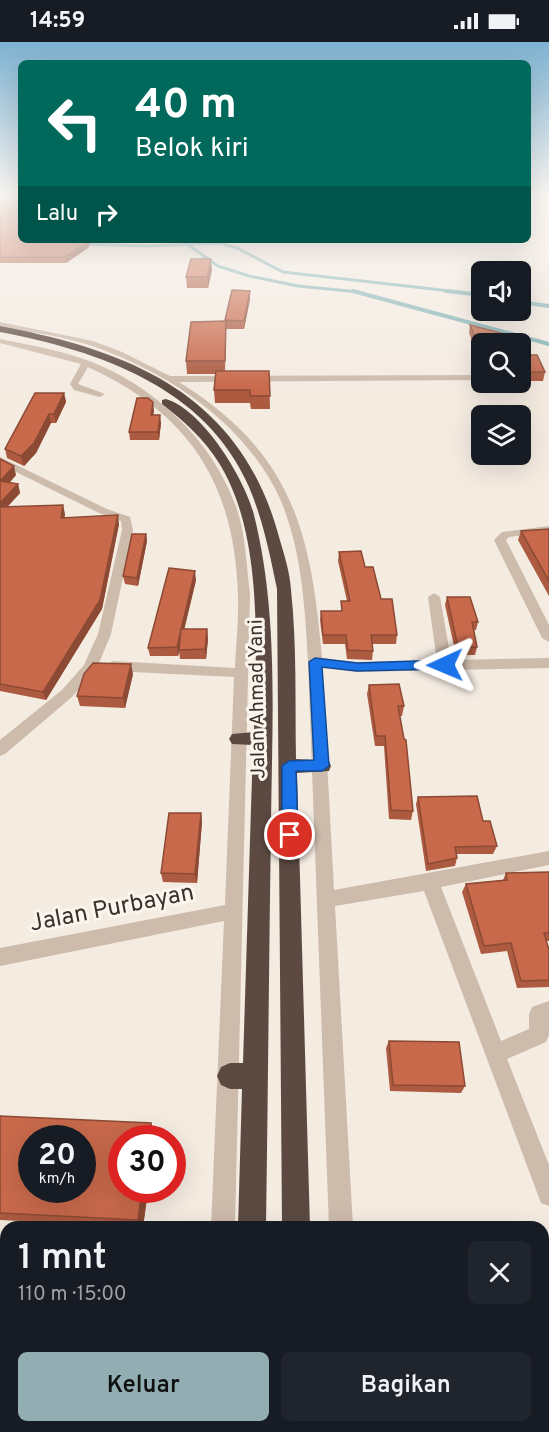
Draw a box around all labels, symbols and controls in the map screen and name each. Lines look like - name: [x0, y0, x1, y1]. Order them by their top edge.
- text: 14:59: [30, 8, 85, 35]
- text: 40 m: [135, 80, 237, 133]
- icon: left: [36, 84, 114, 162]
- text: Belok kiri: [135, 132, 249, 166]
- icon: right: [90, 198, 123, 231]
- text: Lalu: [36, 201, 78, 228]
- map controls: [471, 261, 531, 465]
- button: sound: [471, 261, 531, 321]
- button: search: [471, 333, 531, 393]
- button: layers: [471, 405, 531, 465]
- street label: Jalan Ahmad Yani: [244, 619, 272, 779]
- position arrow: [413, 633, 477, 697]
- pin: [264, 809, 315, 860]
- icon: arrive: [273, 818, 306, 851]
- street label: Jalan Purbayan: [27, 878, 197, 940]
- speed limit sign: 30: [108, 1125, 186, 1203]
- text: 20: [38, 1138, 76, 1175]
- text: km/h: [39, 1170, 75, 1189]
- text: 1 mnt: [18, 1236, 107, 1282]
- button: close: [468, 1241, 531, 1304]
- text: 110 m · 15:00: [18, 1282, 127, 1308]
- button: Keluar: [18, 1352, 269, 1421]
- button: Bagikan: [281, 1352, 531, 1421]

